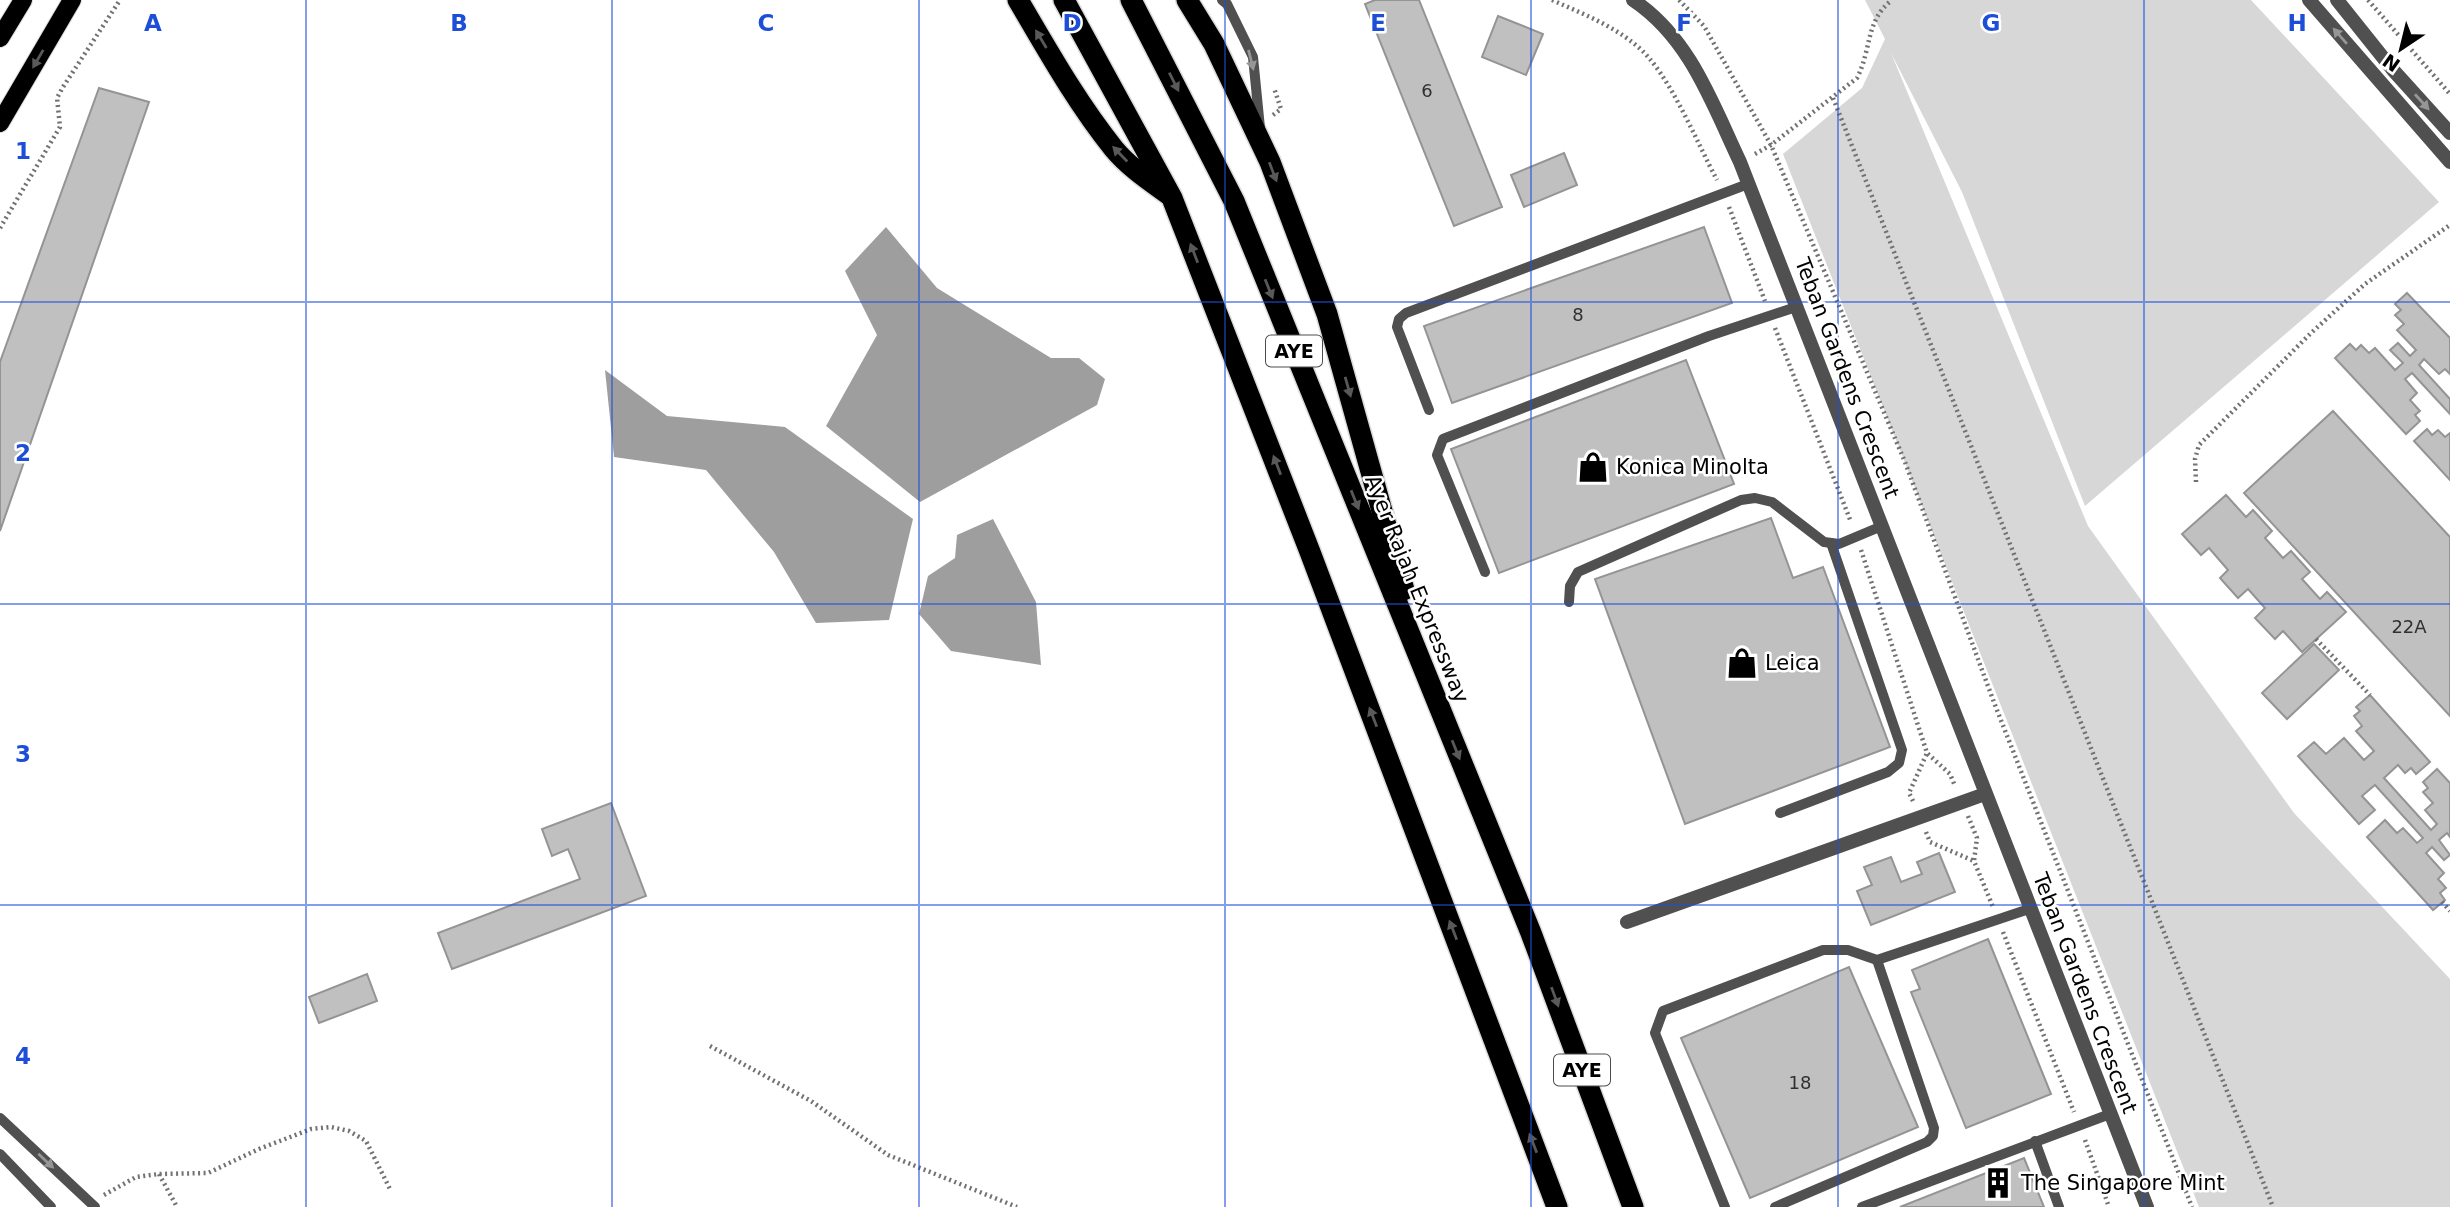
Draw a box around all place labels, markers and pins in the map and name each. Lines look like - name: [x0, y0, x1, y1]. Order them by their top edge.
- shop icon: Konica Minolta: [1576, 450, 1610, 484]
- place label: Konica Minolta: [1616, 455, 1769, 479]
- shop icon: Leica: [1725, 646, 1759, 680]
- place label: Leica: [1765, 651, 1820, 675]
- building icon: The Singapore Mint: [1981, 1166, 2015, 1200]
- place label: The Singapore Mint: [2020, 1171, 2225, 1195]

